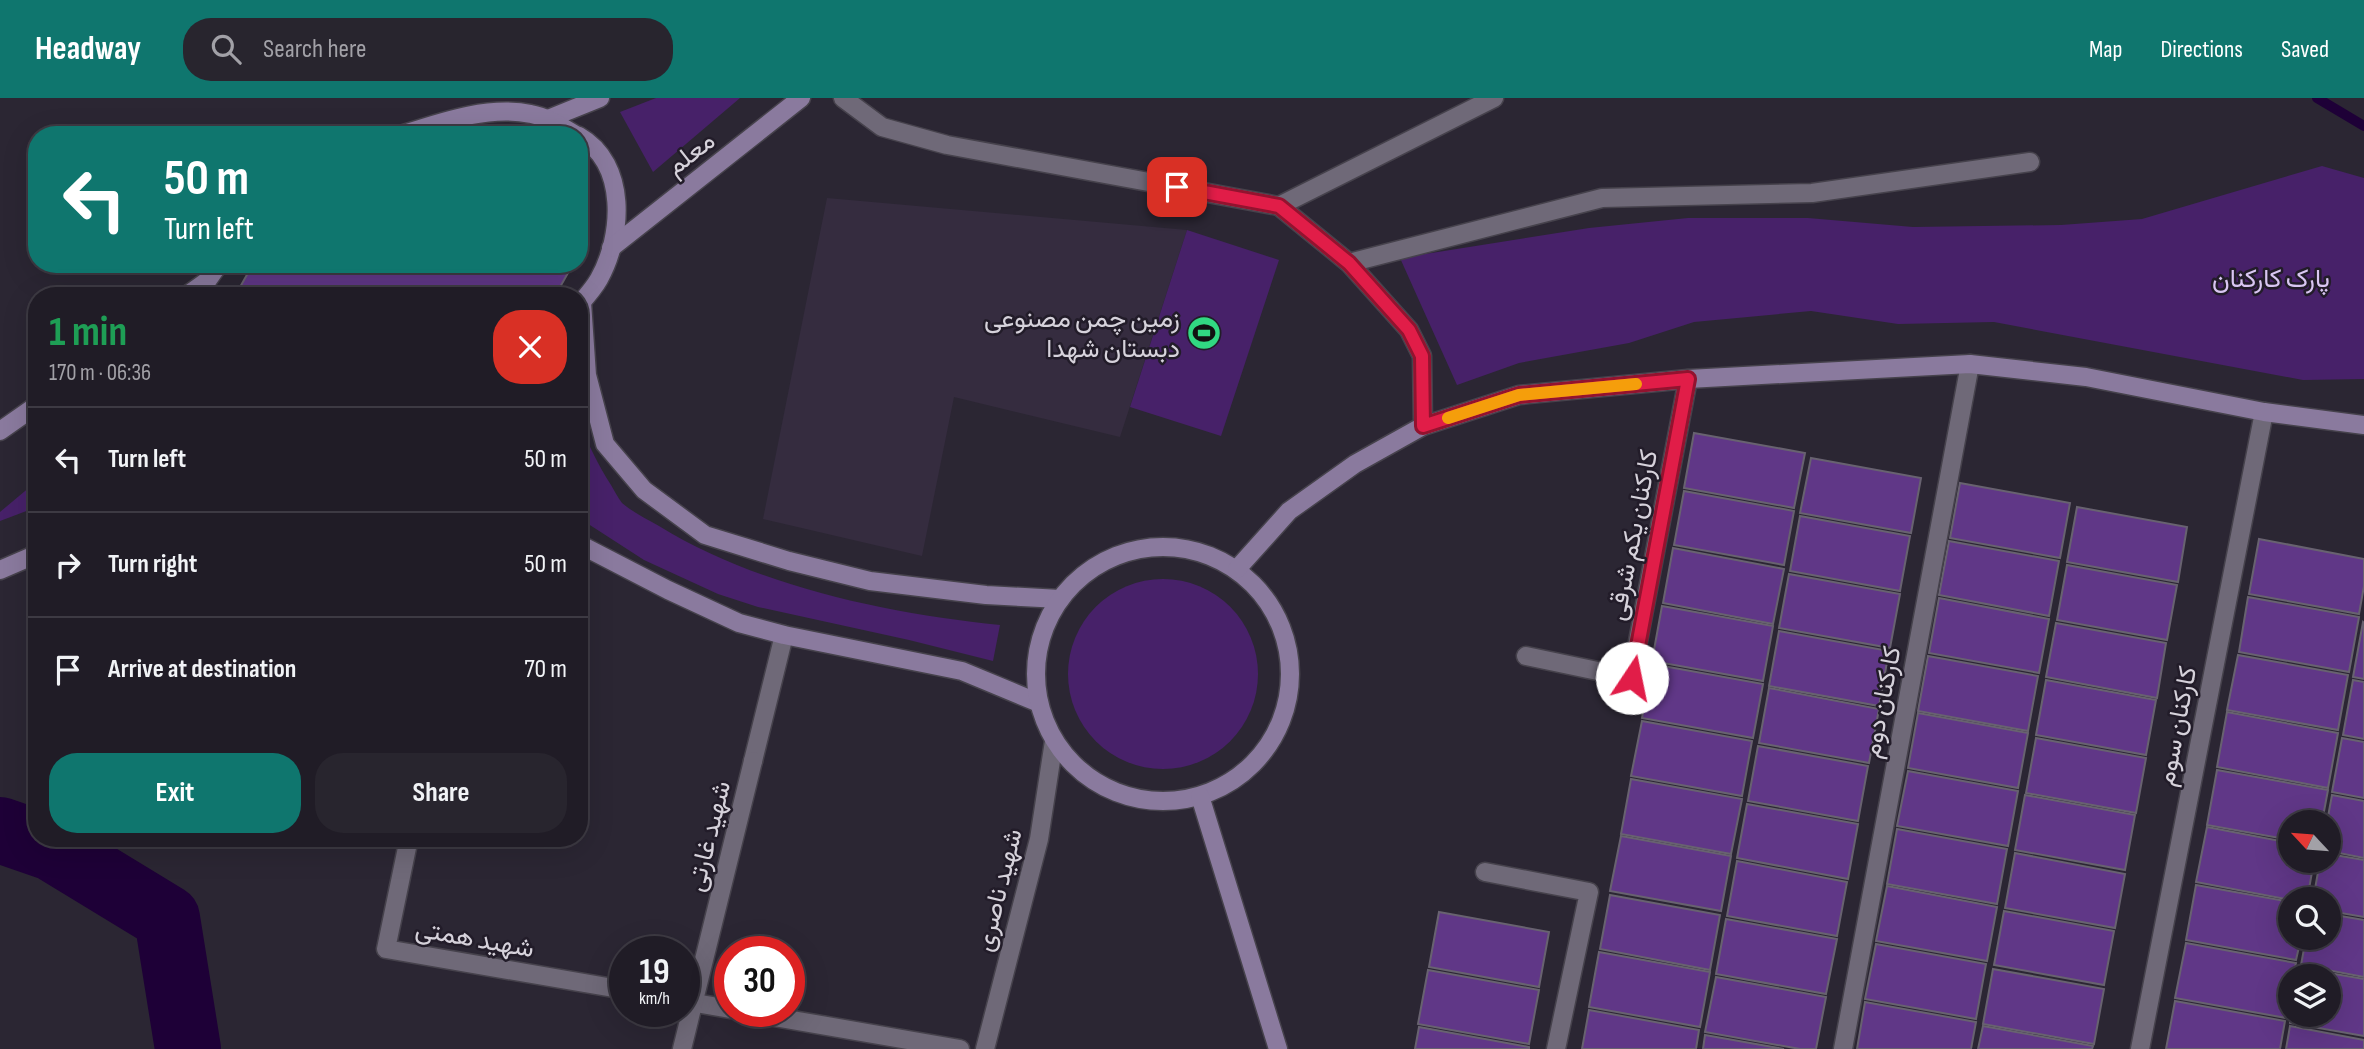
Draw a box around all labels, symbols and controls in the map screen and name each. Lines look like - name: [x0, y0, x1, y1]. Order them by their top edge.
- search box: [183, 18, 673, 81]
- text: Headway: [35, 29, 141, 69]
- icon: search: [207, 30, 245, 68]
- text: Search here: [263, 34, 366, 65]
- text: Map: [2089, 35, 2122, 64]
- text: Directions: [2160, 35, 2243, 64]
- text: Saved: [2281, 35, 2329, 64]
- street label: معلم: [660, 125, 722, 183]
- text: 50 m: [164, 150, 249, 209]
- icon: left: [49, 154, 140, 245]
- pin: [1147, 157, 1207, 217]
- icon: arrive: [1158, 168, 1196, 206]
- text: Turn left: [164, 210, 254, 249]
- park label: پارک کارکنان: [2212, 264, 2330, 296]
- place label: زمین چمن مصنوعی دبستان شهدا: [984, 304, 1180, 365]
- text: 1 min: [49, 307, 127, 358]
- button: close: [493, 310, 567, 384]
- sports icon: زمین چمن مصنوعی دبستان شهدا: [1185, 314, 1223, 352]
- text: 170 m · 06:36: [49, 359, 151, 387]
- icon: left: [49, 441, 87, 479]
- text: Turn left: [108, 444, 186, 475]
- text: 50 m: [524, 444, 567, 475]
- street label: کارکنان یکم شرقی: [1602, 447, 1665, 623]
- icon: right: [49, 546, 87, 584]
- text: Turn right: [108, 549, 197, 580]
- text: 50 m: [524, 549, 567, 580]
- position arrow: [1595, 641, 1669, 715]
- street label: کارکنان دوم: [1856, 644, 1908, 761]
- icon: arrive: [49, 651, 87, 689]
- text: Arrive at destination: [108, 654, 296, 685]
- text: 70 m: [524, 654, 567, 685]
- street label: کارکنان سوم: [2151, 664, 2204, 789]
- button: Exit: [49, 753, 301, 833]
- button: Share: [315, 753, 567, 833]
- street label: شهید غارتی: [681, 778, 738, 895]
- north arrow: [2278, 810, 2342, 873]
- map controls: [2278, 810, 2341, 1027]
- street label: شهید ناصری: [969, 826, 1030, 955]
- button: search: [2278, 887, 2341, 950]
- street label: شهید همتی: [413, 914, 537, 965]
- speed limit sign: 30: [714, 936, 805, 1027]
- text: 19: [639, 951, 670, 994]
- button: layers: [2278, 964, 2341, 1027]
- text: km/h: [639, 988, 670, 1009]

